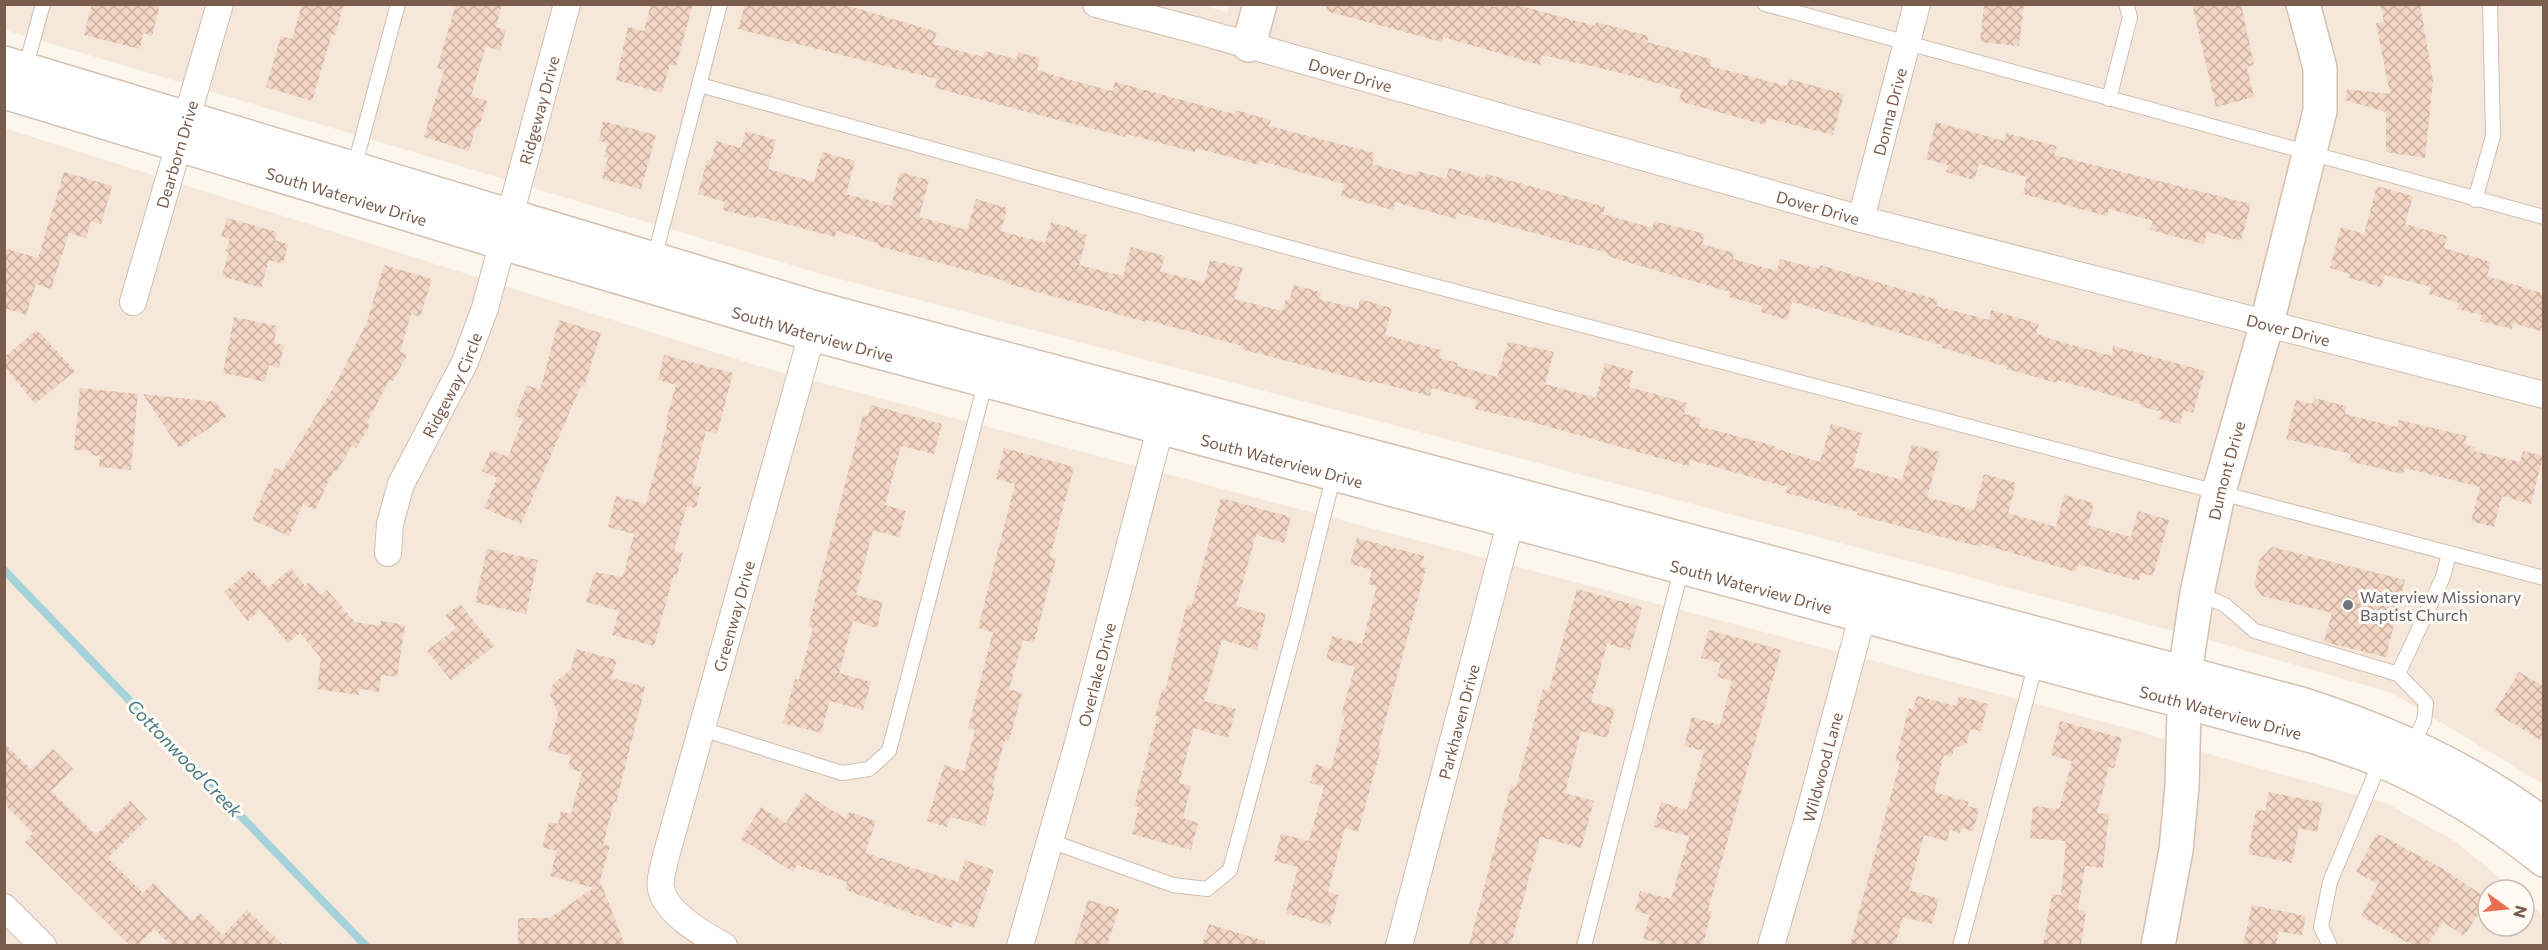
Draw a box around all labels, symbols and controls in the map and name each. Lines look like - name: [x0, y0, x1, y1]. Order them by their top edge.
- street label: Dover Drive: [1307, 53, 1394, 95]
- street label: Ridgeway Drive: [515, 54, 562, 166]
- street label: Donna Drive: [1868, 66, 1909, 157]
- street label: Dearborn Drive: [151, 98, 201, 210]
- street label: South Waterview Drive: [264, 162, 429, 229]
- street label: Dover Drive: [1774, 186, 1862, 228]
- street label: South Waterview Drive: [730, 301, 896, 365]
- street label: Dover Drive: [2245, 309, 2332, 349]
- street label: Ridgeway Circle: [418, 330, 485, 441]
- street label: Dumont Drive: [2204, 419, 2248, 521]
- street label: South Waterview Drive: [1199, 429, 1365, 491]
- street label: South Waterview Drive: [1668, 555, 1835, 617]
- street label: Greenway Drive: [709, 558, 758, 674]
- place label: Waterview Missionary Baptist Church: [2360, 587, 2521, 624]
- marker: Waterview Missionary Baptist Church: [2341, 598, 2355, 612]
- street label: Overlake Drive: [1073, 620, 1119, 729]
- street label: Parkhaven Drive: [1434, 662, 1482, 781]
- street label: South Waterview Drive: [2138, 681, 2304, 742]
- water label: Cottonwood Creek: [123, 694, 248, 823]
- street label: Wildwood Lane: [1798, 710, 1846, 824]
- north arrow: [2476, 878, 2536, 938]
- text: N: [2510, 904, 2532, 920]

